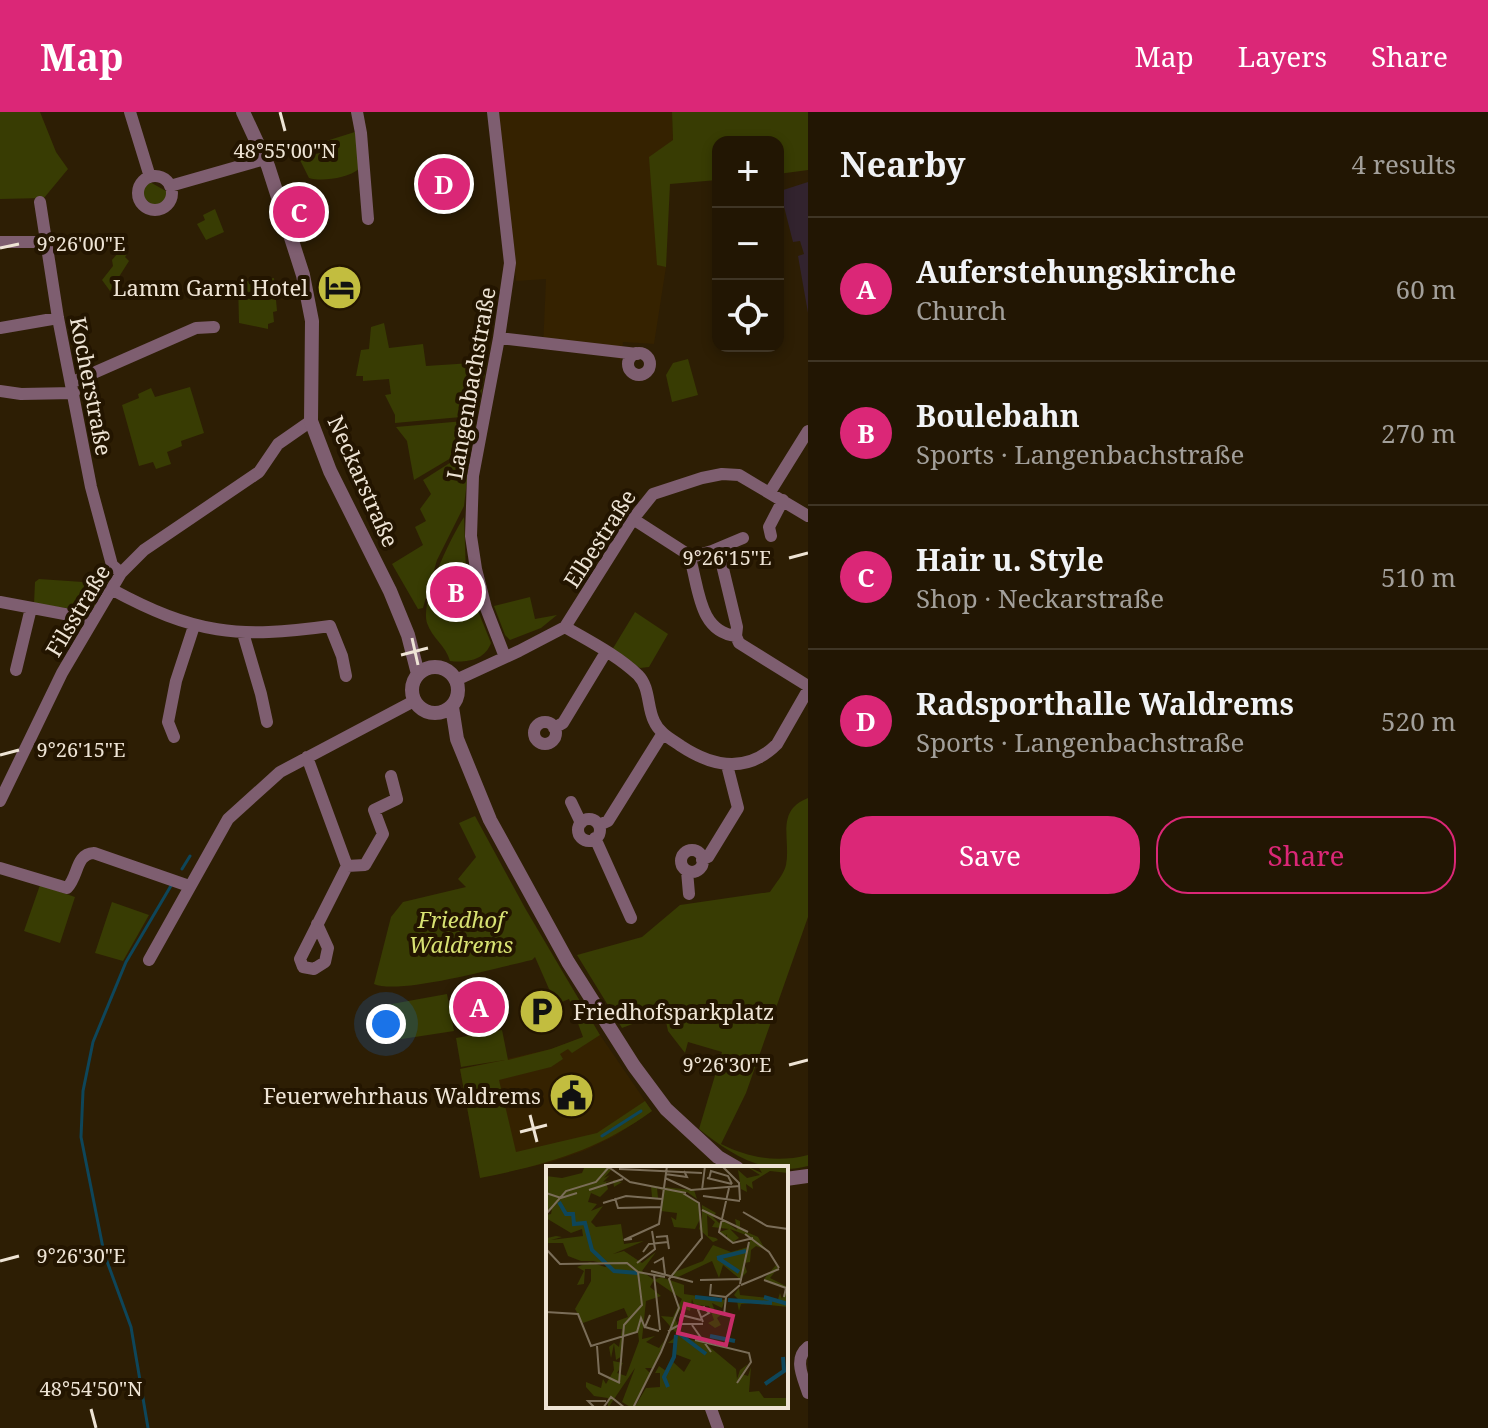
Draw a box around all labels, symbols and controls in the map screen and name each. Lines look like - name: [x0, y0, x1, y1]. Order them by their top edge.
- text: Map: [40, 30, 124, 82]
- text: Map: [1135, 37, 1194, 75]
- text: Layers: [1238, 37, 1327, 75]
- text: Share: [1371, 37, 1448, 75]
- map controls: [712, 136, 784, 352]
- button: +: [712, 136, 784, 208]
- text: 48°55'00"N: [234, 137, 336, 164]
- text: Nearby: [840, 141, 966, 187]
- text: 4 results: [1351, 146, 1456, 182]
- pin: D: [418, 154, 470, 214]
- pin: C: [273, 182, 325, 242]
- button: −: [712, 208, 784, 280]
- text: 9°26'00"E: [37, 230, 125, 257]
- text: Auferstehungskirche: [916, 251, 1236, 292]
- hotel icon: Lamm Garni Hotel: [315, 263, 363, 311]
- text: A: [856, 271, 876, 307]
- text: 60 m: [1396, 271, 1456, 307]
- place label: Lamm Garni Hotel: [113, 272, 308, 302]
- button: locate: [712, 280, 784, 352]
- street label: Langenbachstraße: [438, 284, 502, 482]
- text: Church: [916, 292, 1007, 328]
- street label: Kocherstraße: [64, 314, 120, 458]
- text: Boulebahn: [916, 395, 1080, 436]
- street label: Neckarstraße: [322, 411, 406, 551]
- text: B: [857, 415, 875, 451]
- text: 270 m: [1381, 415, 1456, 451]
- text: Sports · Langenbachstraße: [916, 436, 1244, 472]
- street label: Elbestraße: [556, 483, 642, 593]
- text: Hair u. Style: [916, 539, 1104, 580]
- text: 9°26'15"E: [683, 544, 771, 571]
- street label: Filsstraße: [38, 558, 116, 662]
- text: C: [857, 559, 875, 595]
- text: 510 m: [1381, 559, 1456, 595]
- pin: B: [430, 562, 482, 622]
- text: Shop · Neckarstraße: [916, 580, 1164, 616]
- text: Radsporthalle Waldrems: [916, 683, 1294, 724]
- text: D: [856, 703, 876, 739]
- text: 520 m: [1381, 703, 1456, 739]
- text: Sports · Langenbachstraße: [916, 724, 1244, 760]
- text: 9°26'15"E: [37, 736, 125, 763]
- button: Save: [840, 816, 1140, 894]
- button: Share: [1156, 816, 1456, 894]
- park label: Friedhof Waldrems: [409, 904, 513, 959]
- pin: A: [453, 977, 505, 1037]
- parking icon: Friedhofsparkplatz: [518, 987, 566, 1035]
- place label: Friedhofsparkplatz: [573, 996, 774, 1026]
- your location: [366, 1004, 406, 1044]
- text: 9°26'30"E: [683, 1051, 771, 1078]
- public building icon: Feuerwehrhaus Waldrems: [548, 1071, 596, 1119]
- place label: Feuerwehrhaus Waldrems: [263, 1080, 541, 1110]
- inset map: [546, 1166, 788, 1408]
- text: 9°26'30"E: [37, 1242, 125, 1269]
- text: 48°54'50"N: [40, 1375, 142, 1402]

